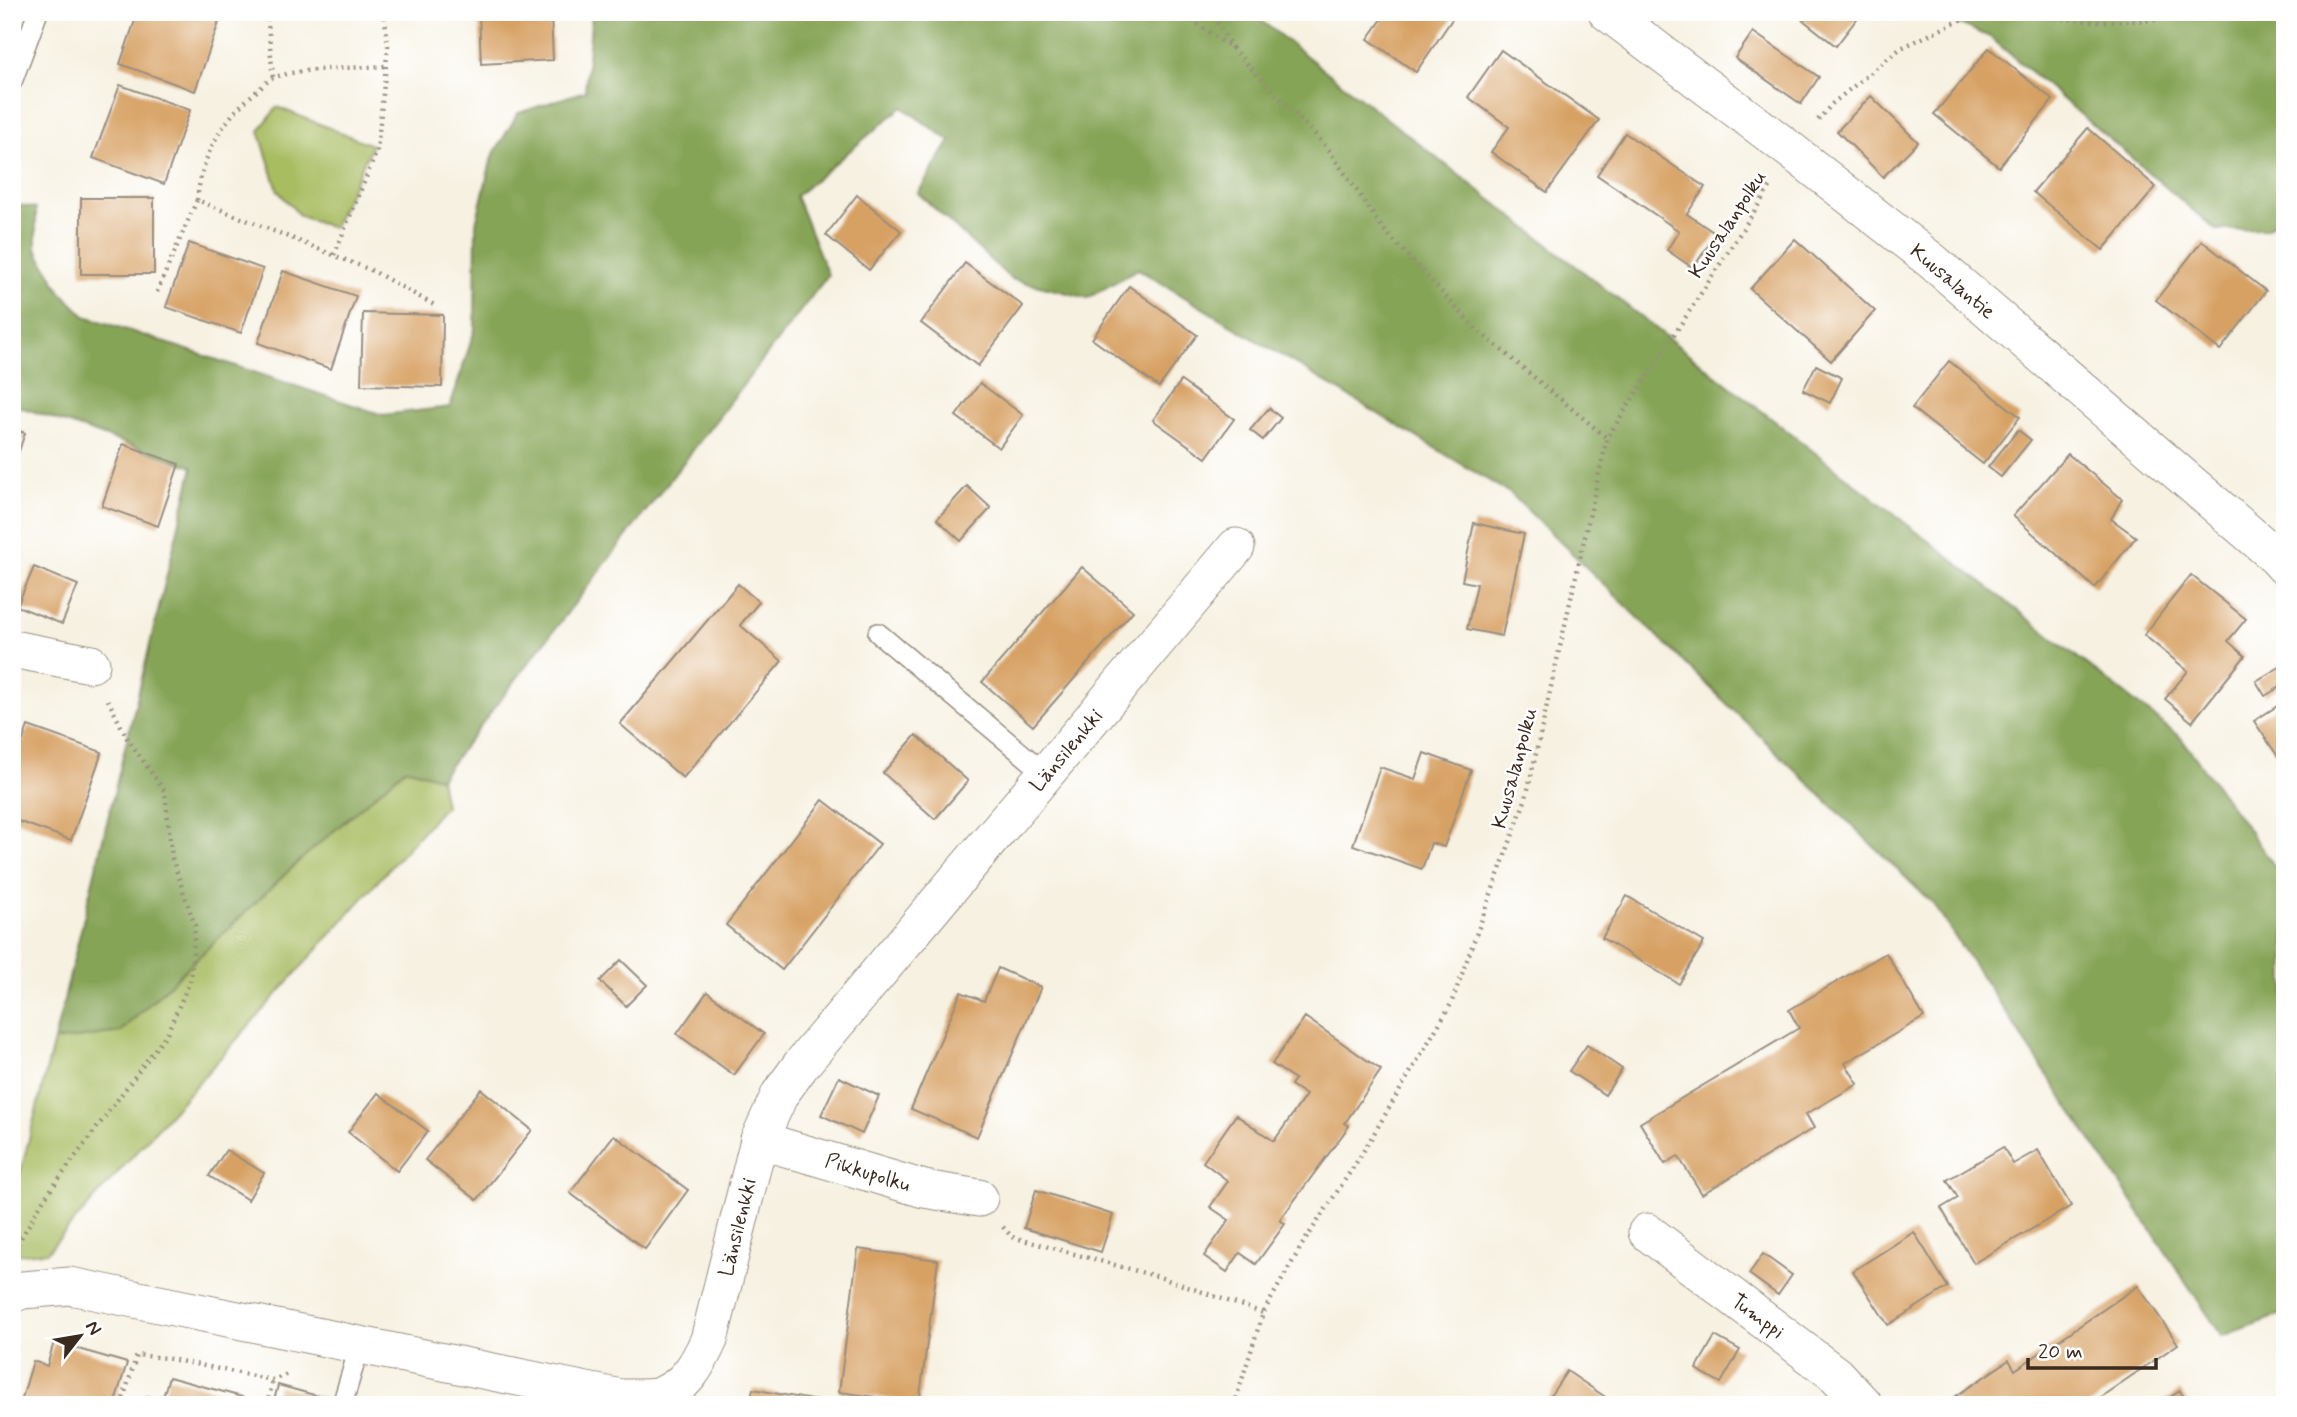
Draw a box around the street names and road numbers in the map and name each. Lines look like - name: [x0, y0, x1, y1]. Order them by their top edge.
- street label: Kuusalanpolku: [1682, 165, 1773, 284]
- street label: Kuusalantie: [1904, 238, 2001, 326]
- street label: Länsilenkki: [1024, 703, 1110, 798]
- street label: Kuusalanpolku: [1485, 705, 1545, 832]
- street label: Pikkupolku: [822, 1147, 914, 1199]
- street label: Länsilenkki: [712, 1175, 764, 1279]
- street label: Tumppi: [1725, 1287, 1790, 1346]

